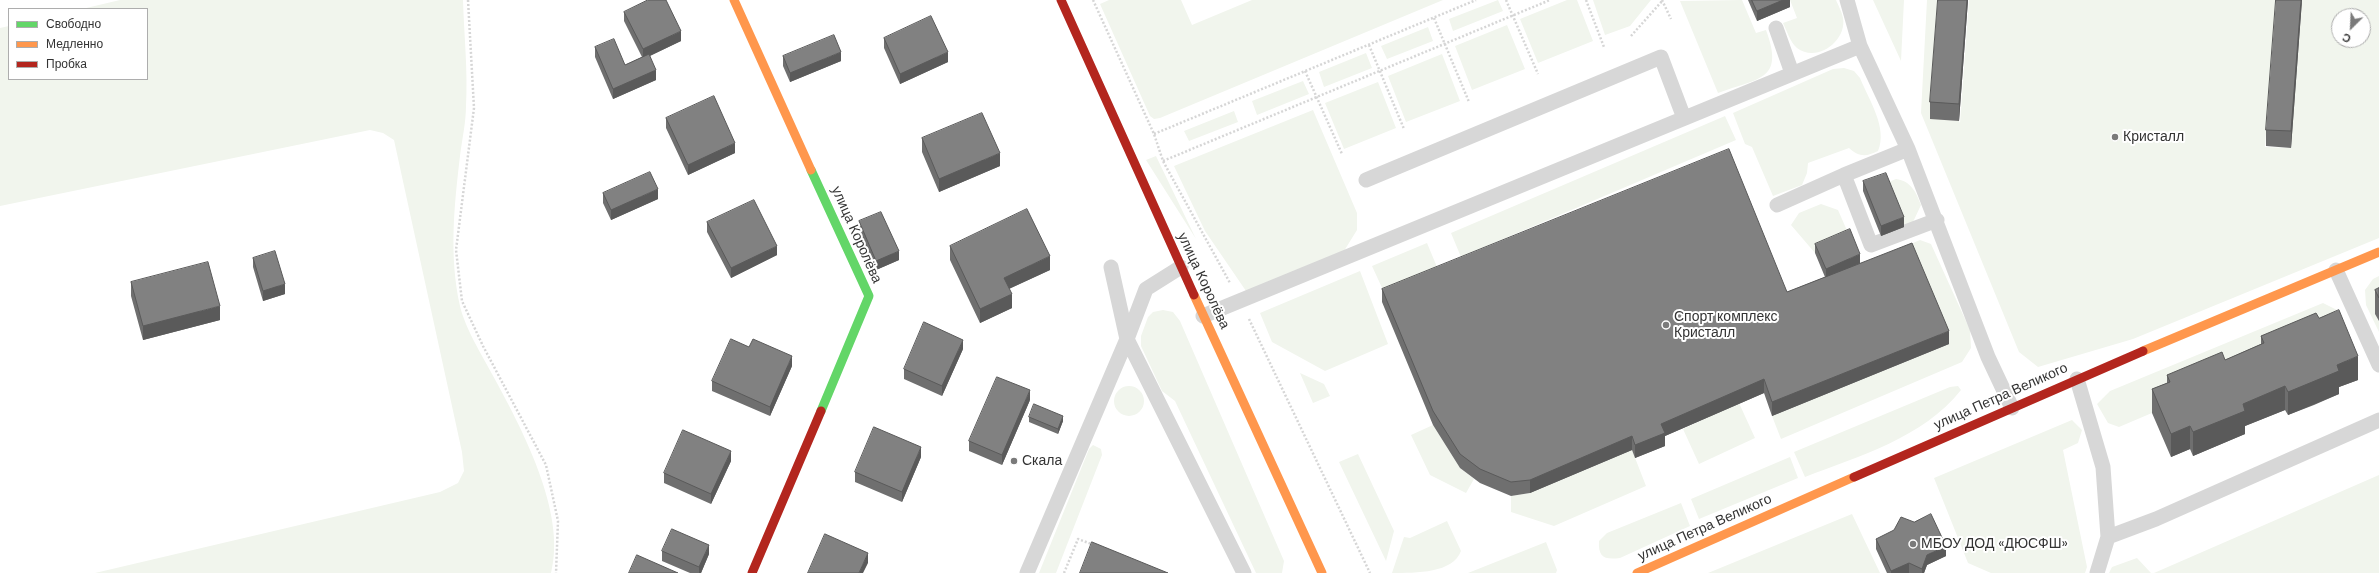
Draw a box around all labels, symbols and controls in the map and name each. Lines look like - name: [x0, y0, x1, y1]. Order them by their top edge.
- legend: [8, 8, 148, 80]
- north arrow: [2331, 8, 2371, 48]
- text: Свободно: [46, 16, 101, 32]
- text: С: [2340, 30, 2353, 46]
- text: Медленно: [46, 36, 103, 52]
- text: Пробка: [46, 56, 87, 72]
- place label: Кристалл: [2123, 129, 2184, 145]
- marker: Кристалл: [2110, 132, 2120, 142]
- street label: улица Королёва: [827, 184, 885, 286]
- street label: улица Королёва: [1173, 230, 1233, 332]
- place label: Спорт комплекс Кристалл: [1674, 309, 1778, 342]
- marker: Спорт комплекс Кристалл: [1661, 320, 1671, 330]
- street label: улица Петра Великого: [1932, 360, 2070, 434]
- place label: Скала: [1022, 453, 1062, 469]
- marker: Скала: [1009, 456, 1019, 466]
- street label: улица Петра Великого: [1636, 491, 1774, 565]
- place label: МБОУ ДОД «ДЮСФШ»: [1921, 536, 2068, 552]
- marker: МБОУ ДОД «ДЮСФШ»: [1908, 539, 1918, 549]

